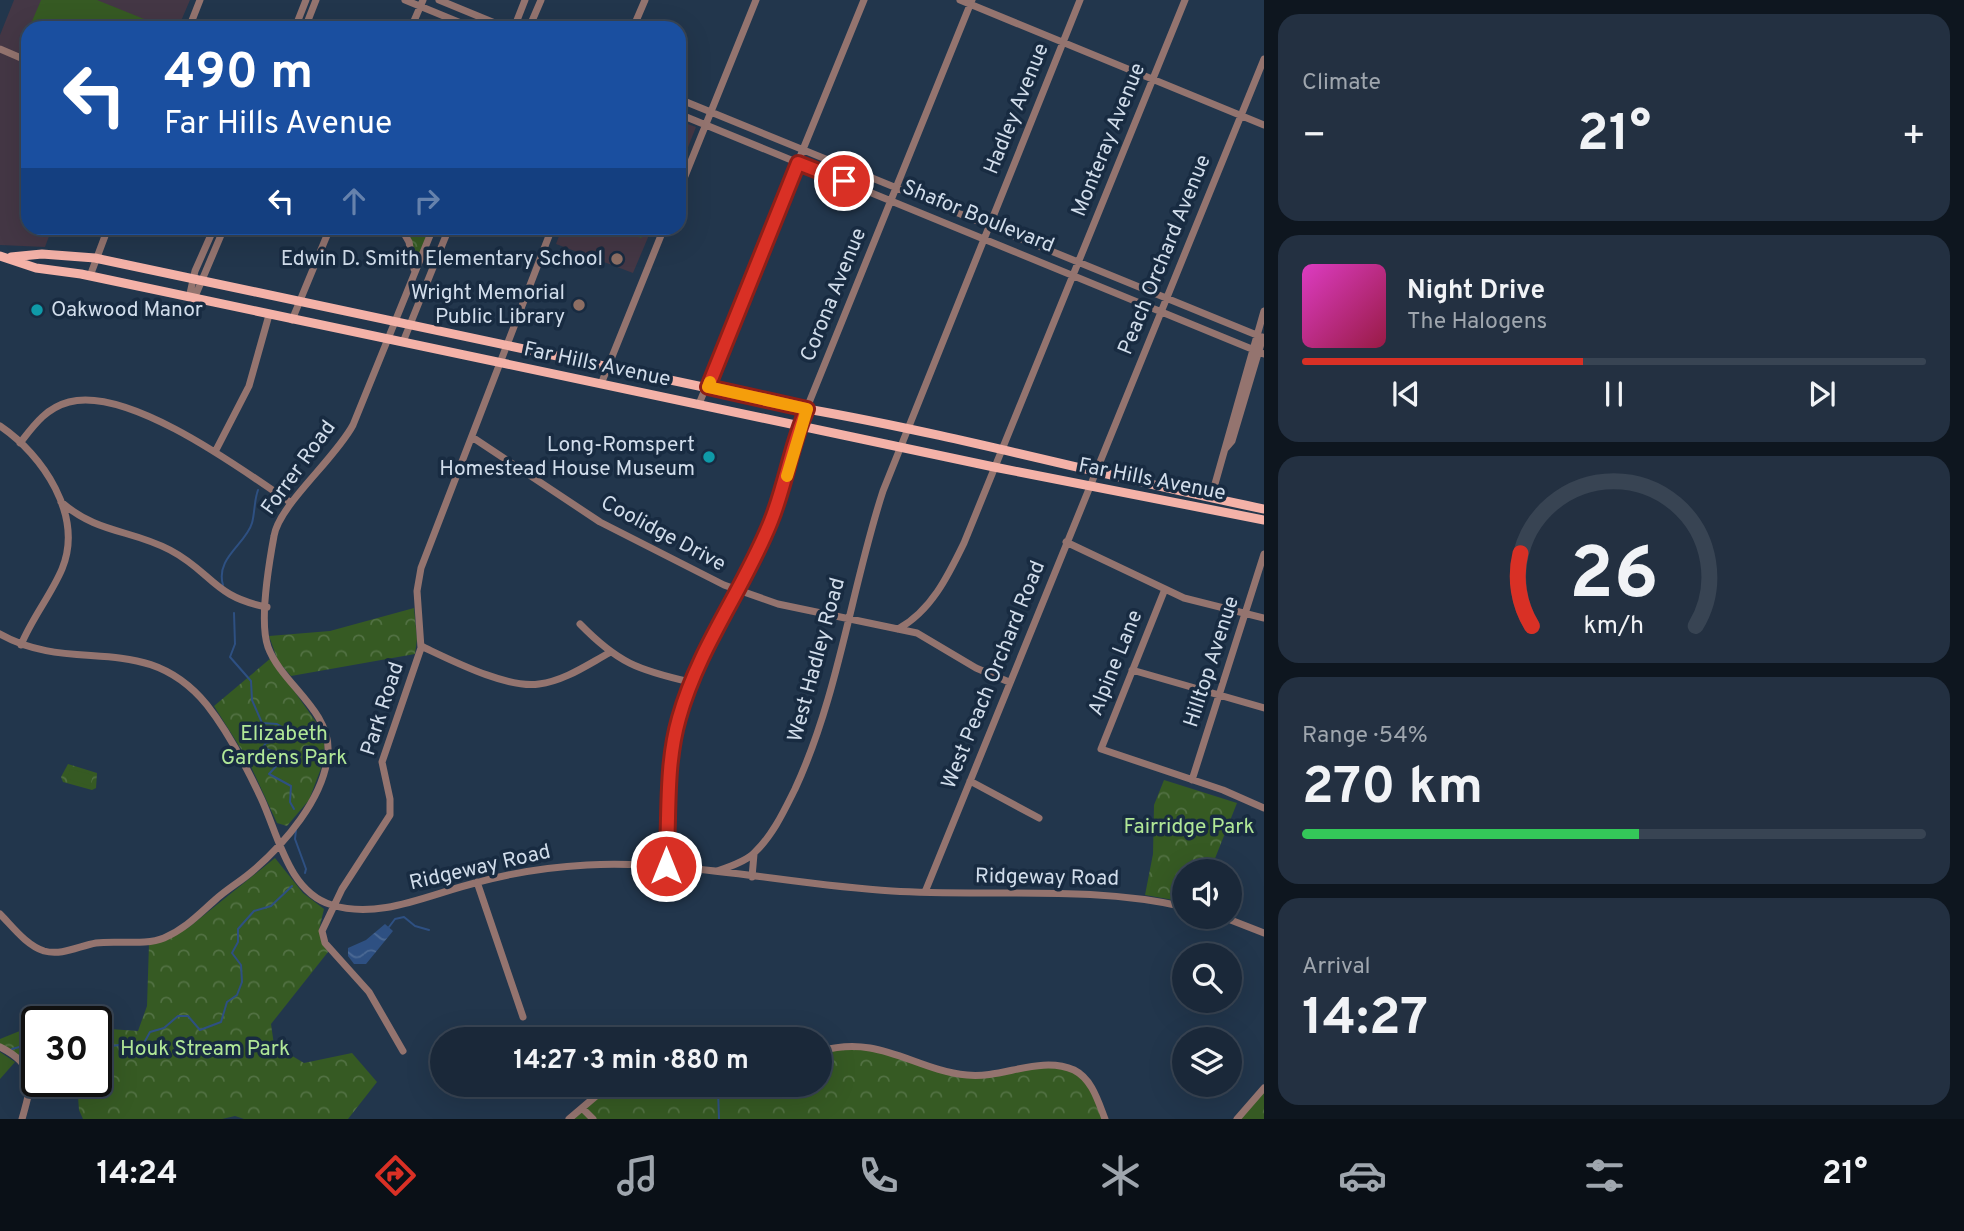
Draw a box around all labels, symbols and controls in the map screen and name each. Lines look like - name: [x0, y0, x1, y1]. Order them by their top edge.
- street label: Hadley Avenue: [978, 39, 1056, 179]
- text: 490 m: [164, 44, 313, 106]
- icon: left: [49, 49, 140, 140]
- street label: Monteray Avenue: [1066, 59, 1152, 221]
- text: Climate: [1302, 69, 1381, 98]
- text: 21°: [1577, 103, 1651, 169]
- text: Far Hills Avenue: [164, 105, 392, 145]
- text: −: [1302, 113, 1327, 162]
- text: +: [1901, 113, 1926, 162]
- pin: [814, 151, 874, 211]
- street label: Peach Orchard Avenue: [1112, 151, 1218, 359]
- icon: arrive: [825, 162, 863, 200]
- street label: Shafor Boulevard: [898, 174, 1058, 260]
- icon: left: [262, 182, 300, 220]
- icon: ahead: [335, 182, 373, 220]
- icon: right: [408, 182, 446, 220]
- street label: Corona Avenue: [795, 224, 873, 366]
- place label: Edwin D. Smith Elementary School: [281, 246, 603, 273]
- marker: Edwin D. Smith Elementary School: [609, 251, 625, 267]
- text: Night Drive: [1407, 275, 1545, 308]
- place label: Wright Memorial Public Library: [411, 280, 565, 331]
- place label: Oakwood Manor: [51, 297, 203, 324]
- marker: Wright Memorial Public Library: [571, 297, 587, 313]
- marker: Oakwood Manor: [29, 302, 45, 318]
- text: The Halogens: [1407, 308, 1547, 337]
- street label: Far Hills Avenue: [521, 336, 673, 394]
- icon: previous: [1387, 375, 1425, 413]
- icon: pause: [1595, 375, 1633, 413]
- icon: next: [1803, 375, 1841, 413]
- street label: Forrer Road: [256, 415, 342, 521]
- place label: Long-Romspert Homestead House Museum: [439, 432, 695, 483]
- marker: Long-Romspert Homestead House Museum: [701, 449, 717, 465]
- street label: Far Hills Avenue: [1076, 452, 1228, 508]
- street label: Coolidge Drive: [596, 490, 730, 578]
- text: 26: [1569, 532, 1659, 624]
- street label: West Peach Orchard Road: [936, 557, 1052, 793]
- street label: West Hadley Road: [782, 575, 852, 745]
- street label: Hilltop Avenue: [1178, 593, 1246, 731]
- street label: Alpine Lane: [1083, 606, 1149, 720]
- text: km/h: [1584, 610, 1644, 642]
- street label: Park Road: [355, 659, 411, 759]
- park label: Elizabeth Gardens Park: [221, 721, 347, 772]
- text: Range · 54%: [1302, 722, 1428, 751]
- text: 270 km: [1302, 756, 1483, 822]
- park label: Fairridge Park: [1123, 814, 1255, 841]
- position arrow: [629, 829, 703, 903]
- street label: Ridgeway Road: [407, 839, 553, 897]
- map controls: [1172, 859, 1242, 1097]
- button: sound: [1172, 859, 1242, 929]
- street label: Ridgeway Road: [975, 863, 1119, 893]
- button: search: [1172, 943, 1242, 1013]
- text: Arrival: [1302, 953, 1371, 982]
- text: 14:27: [1302, 987, 1428, 1053]
- speed limit sign: 30: [21, 1006, 112, 1097]
- button: layers: [1172, 1027, 1242, 1097]
- park label: Houk Stream Park: [120, 1036, 290, 1063]
- text: 14:27 · 3 min · 880 m: [513, 1045, 749, 1078]
- icon: directions: [371, 1151, 420, 1200]
- icon: music: [613, 1151, 662, 1200]
- icon: phone: [854, 1151, 903, 1200]
- icon: climate: [1096, 1151, 1145, 1200]
- icon: car: [1338, 1151, 1387, 1200]
- icon: filters: [1580, 1151, 1629, 1200]
- text: 14:24: [96, 1155, 178, 1195]
- text: 21°: [1822, 1155, 1868, 1195]

